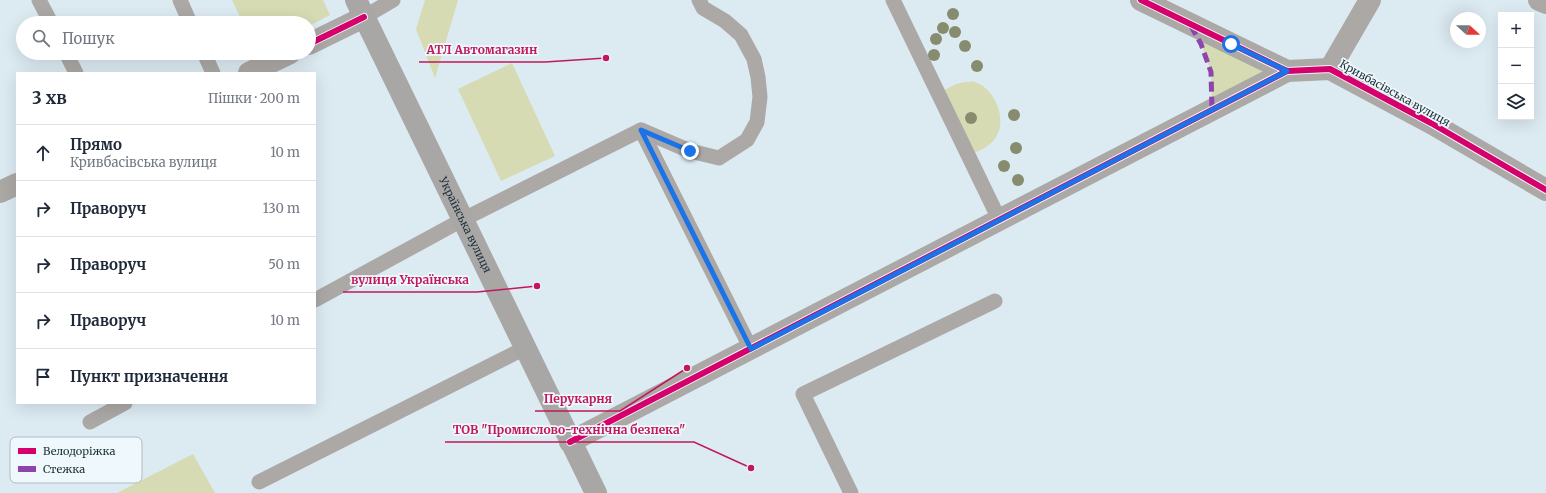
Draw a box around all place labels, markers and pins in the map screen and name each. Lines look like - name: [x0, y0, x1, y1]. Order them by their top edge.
- callout: АТЛ Автомагазин: [419, 38, 545, 62]
- callout: вулиця Українська: [343, 268, 477, 292]
- callout: Перукарня: [535, 387, 620, 411]
- callout: ТОВ "Промислово-технічна безпека": [445, 418, 694, 442]

